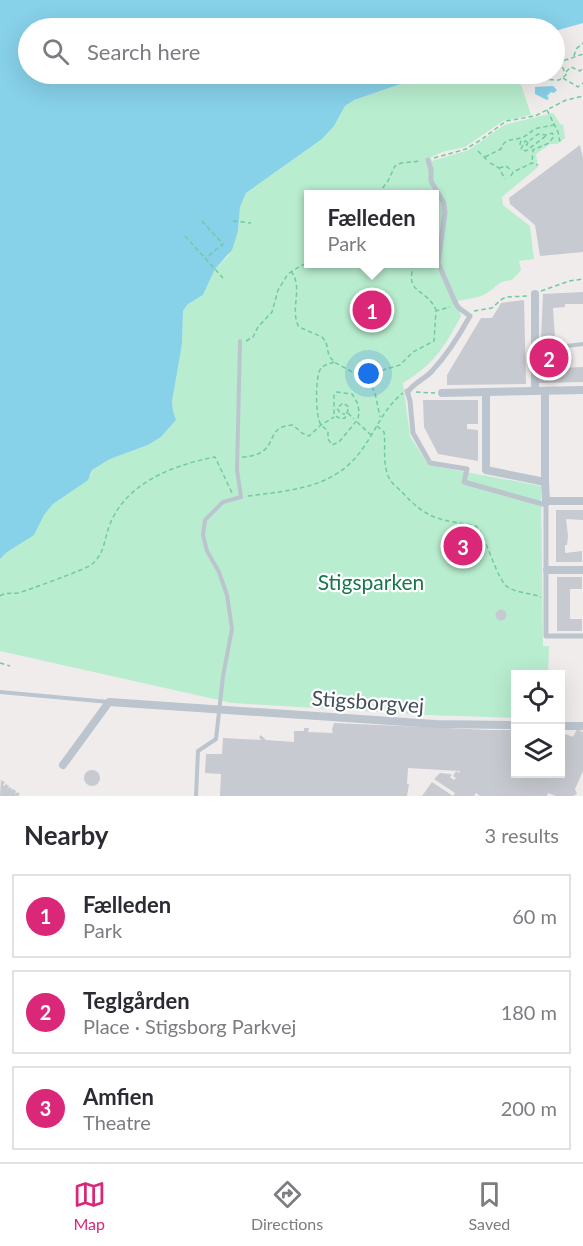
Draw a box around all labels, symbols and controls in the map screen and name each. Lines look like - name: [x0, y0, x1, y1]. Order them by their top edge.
- search box: [18, 18, 565, 84]
- icon: search: [39, 35, 72, 68]
- text: Search here: [87, 38, 200, 65]
- popup: [304, 190, 439, 268]
- text: Fælleden: [327, 204, 416, 231]
- text: Park: [327, 231, 367, 255]
- pin: 1: [352, 288, 392, 332]
- pin: 2: [530, 336, 568, 380]
- your location: [354, 359, 383, 388]
- pin: 3: [444, 524, 482, 568]
- park label: Stigsparken: [318, 569, 424, 594]
- map controls: [511, 670, 565, 778]
- button: locate: [511, 670, 565, 724]
- street label: Stigsborgvej: [311, 685, 425, 717]
- button: layers: [511, 724, 565, 778]
- text: Nearby: [24, 819, 109, 851]
- text: 3 results: [484, 823, 559, 847]
- text: Fælleden: [83, 891, 171, 918]
- text: 1: [40, 904, 51, 928]
- text: 60 m: [512, 904, 557, 928]
- text: Park: [83, 918, 122, 942]
- text: Teglgården: [83, 987, 190, 1014]
- text: 2: [40, 1000, 51, 1024]
- text: 180 m: [501, 1000, 557, 1024]
- text: Place · Stigsborg Parkvej: [83, 1014, 296, 1038]
- text: Amfien: [83, 1083, 154, 1110]
- text: 3: [40, 1096, 51, 1120]
- text: 200 m: [501, 1096, 557, 1120]
- text: Theatre: [83, 1110, 151, 1134]
- tab: Map: [73, 1178, 106, 1233]
- tab: Directions: [251, 1178, 323, 1233]
- tab: Saved: [469, 1178, 510, 1233]

